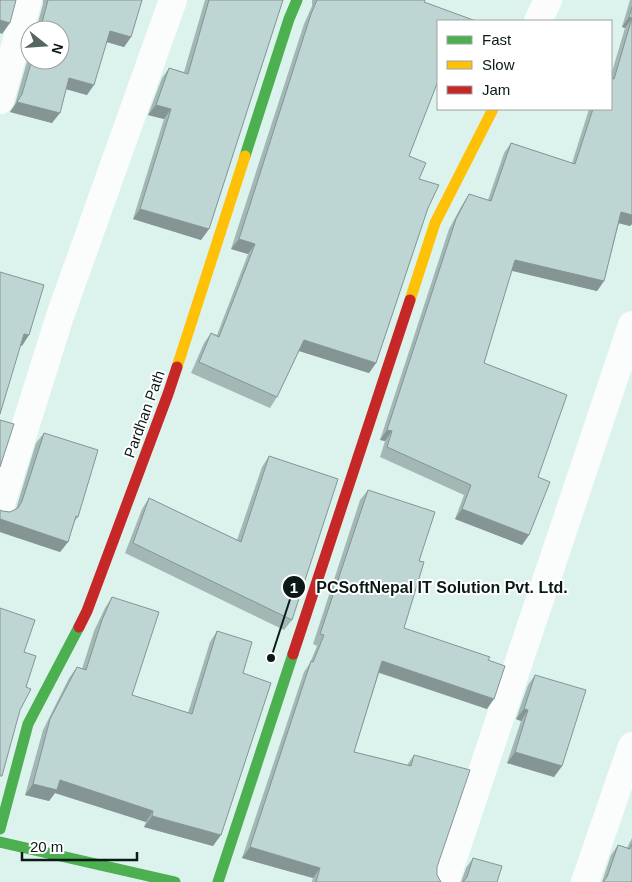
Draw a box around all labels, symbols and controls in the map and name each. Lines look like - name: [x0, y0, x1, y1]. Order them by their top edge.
- north arrow: [20, 20, 70, 70]
- legend: [437, 20, 612, 110]
- text: Fast: [482, 31, 512, 48]
- text: N: [48, 42, 67, 56]
- text: Slow: [482, 56, 515, 73]
- text: Jam: [482, 81, 510, 98]
- street label: Pardhan Path: [120, 368, 168, 460]
- callout: PCSoftNepal IT Solution Pvt. Ltd.: [282, 572, 578, 603]
- text: 1: [290, 579, 298, 596]
- text: PCSoftNepal IT Solution Pvt. Ltd.: [316, 579, 568, 596]
- scale bar: [22, 830, 138, 862]
- text: 20 m: [30, 838, 63, 855]

